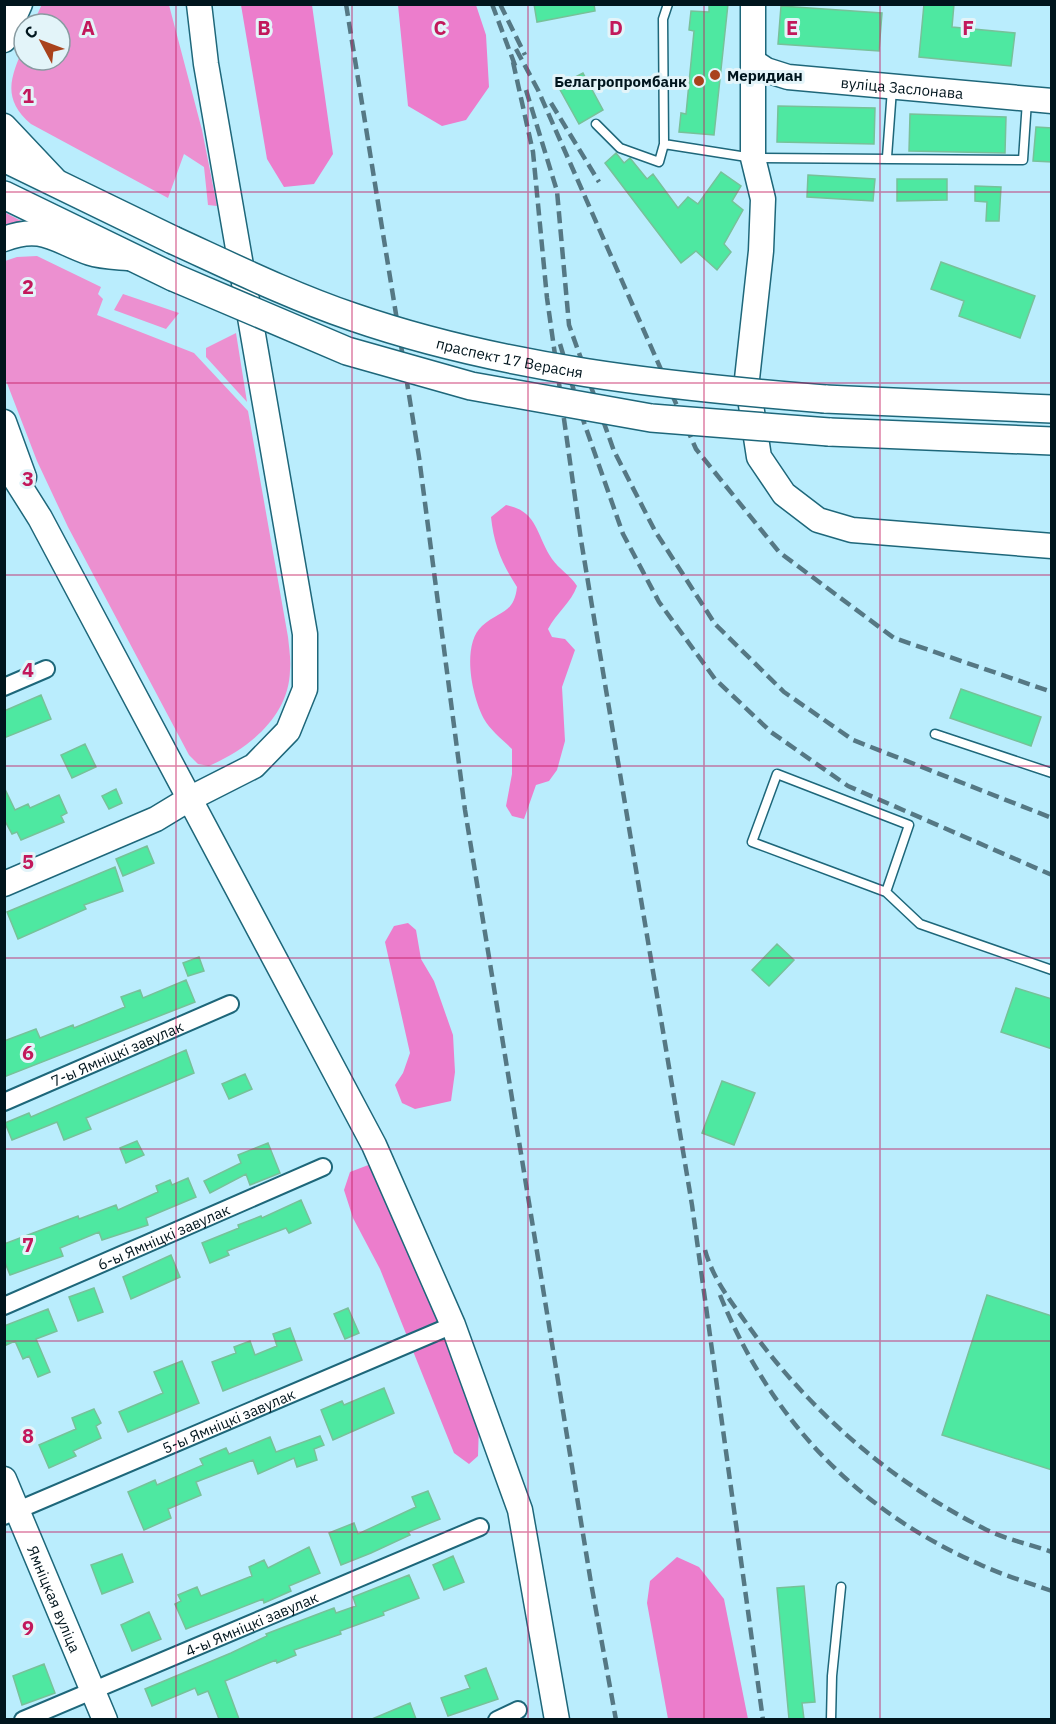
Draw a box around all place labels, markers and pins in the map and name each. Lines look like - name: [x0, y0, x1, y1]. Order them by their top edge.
- place label: Меридиан: [727, 66, 803, 85]
- marker: Меридиан: [708, 68, 722, 82]
- place label: Белагропромбанк: [554, 72, 687, 91]
- marker: Белагропромбанк: [692, 74, 706, 88]

